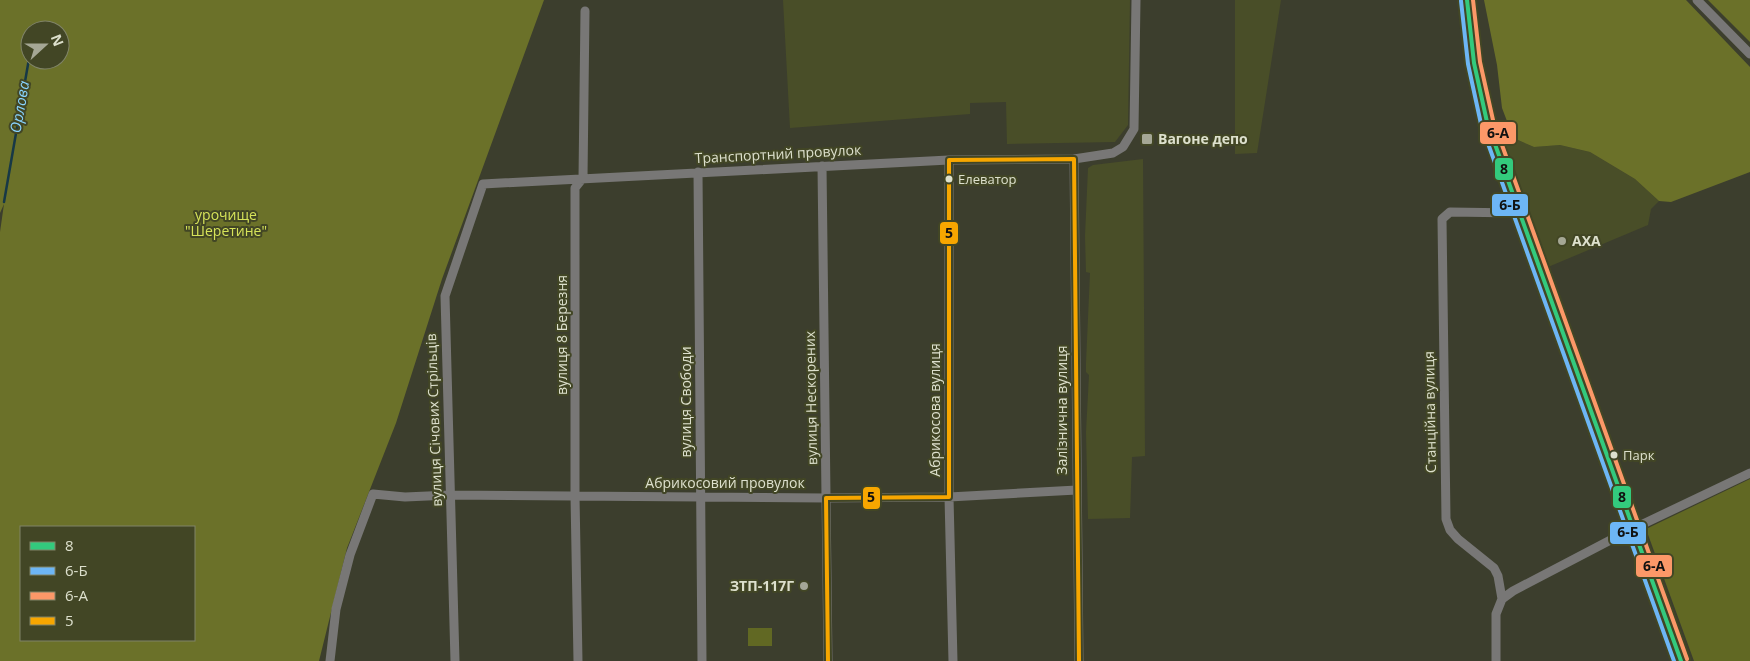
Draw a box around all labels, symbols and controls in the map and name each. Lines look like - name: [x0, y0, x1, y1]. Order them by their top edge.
- north arrow: [20, 20, 70, 70]
- text: N: [47, 31, 69, 49]
- water label: Орлова: [5, 79, 34, 134]
- line badge: 6-А: [1479, 121, 1517, 145]
- text: 6-А: [1487, 123, 1509, 142]
- place label: Вагоне депо: [1158, 129, 1248, 148]
- marker: Вагоне депо: [1140, 132, 1154, 146]
- street label: Транспортний провулок: [694, 140, 862, 167]
- line badge: 8: [1494, 157, 1514, 181]
- text: 8: [1500, 159, 1508, 178]
- place label: Елеватор: [958, 170, 1017, 188]
- marker: Елеватор: [944, 174, 954, 184]
- line badge: 6-Б: [1491, 193, 1529, 217]
- text: 6-Б: [1499, 195, 1521, 214]
- park label: урочище "Шеретине": [185, 205, 267, 240]
- line badge: 5: [939, 221, 959, 245]
- text: 5: [945, 223, 953, 242]
- place label: AXA: [1572, 231, 1601, 250]
- marker: AXA: [1556, 235, 1568, 247]
- street label: вулиця 8 Березня: [552, 275, 571, 395]
- street label: вулиця Нескорених: [800, 330, 821, 465]
- street label: вулиця Січових Стрільців: [421, 333, 446, 507]
- street label: Абрикосова вулиця: [925, 343, 944, 477]
- street label: Залізнична вулиця: [1052, 345, 1071, 475]
- street label: вулиця Свободи: [676, 346, 695, 458]
- street label: Станційна вулиця: [1419, 351, 1440, 473]
- place label: Парк: [1623, 446, 1655, 464]
- marker: Парк: [1609, 450, 1619, 460]
- street label: Абрикосовий провулок: [645, 473, 805, 492]
- line badge: 8: [1612, 485, 1632, 509]
- line badge: 5: [862, 486, 881, 510]
- text: 5: [867, 487, 875, 506]
- text: 8: [1618, 487, 1626, 506]
- line badge: 6-Б: [1609, 521, 1647, 545]
- text: 6-Б: [1617, 522, 1639, 541]
- legend: [20, 526, 195, 641]
- text: 8: [65, 535, 74, 555]
- line badge: 6-А: [1635, 554, 1673, 578]
- text: 6-А: [1643, 556, 1665, 575]
- text: 6-Б: [65, 560, 88, 580]
- place label: ЗТП-117Г: [730, 576, 794, 595]
- marker: ЗТП-117Г: [798, 580, 810, 592]
- text: 6-А: [65, 585, 88, 605]
- text: 5: [65, 610, 74, 630]

